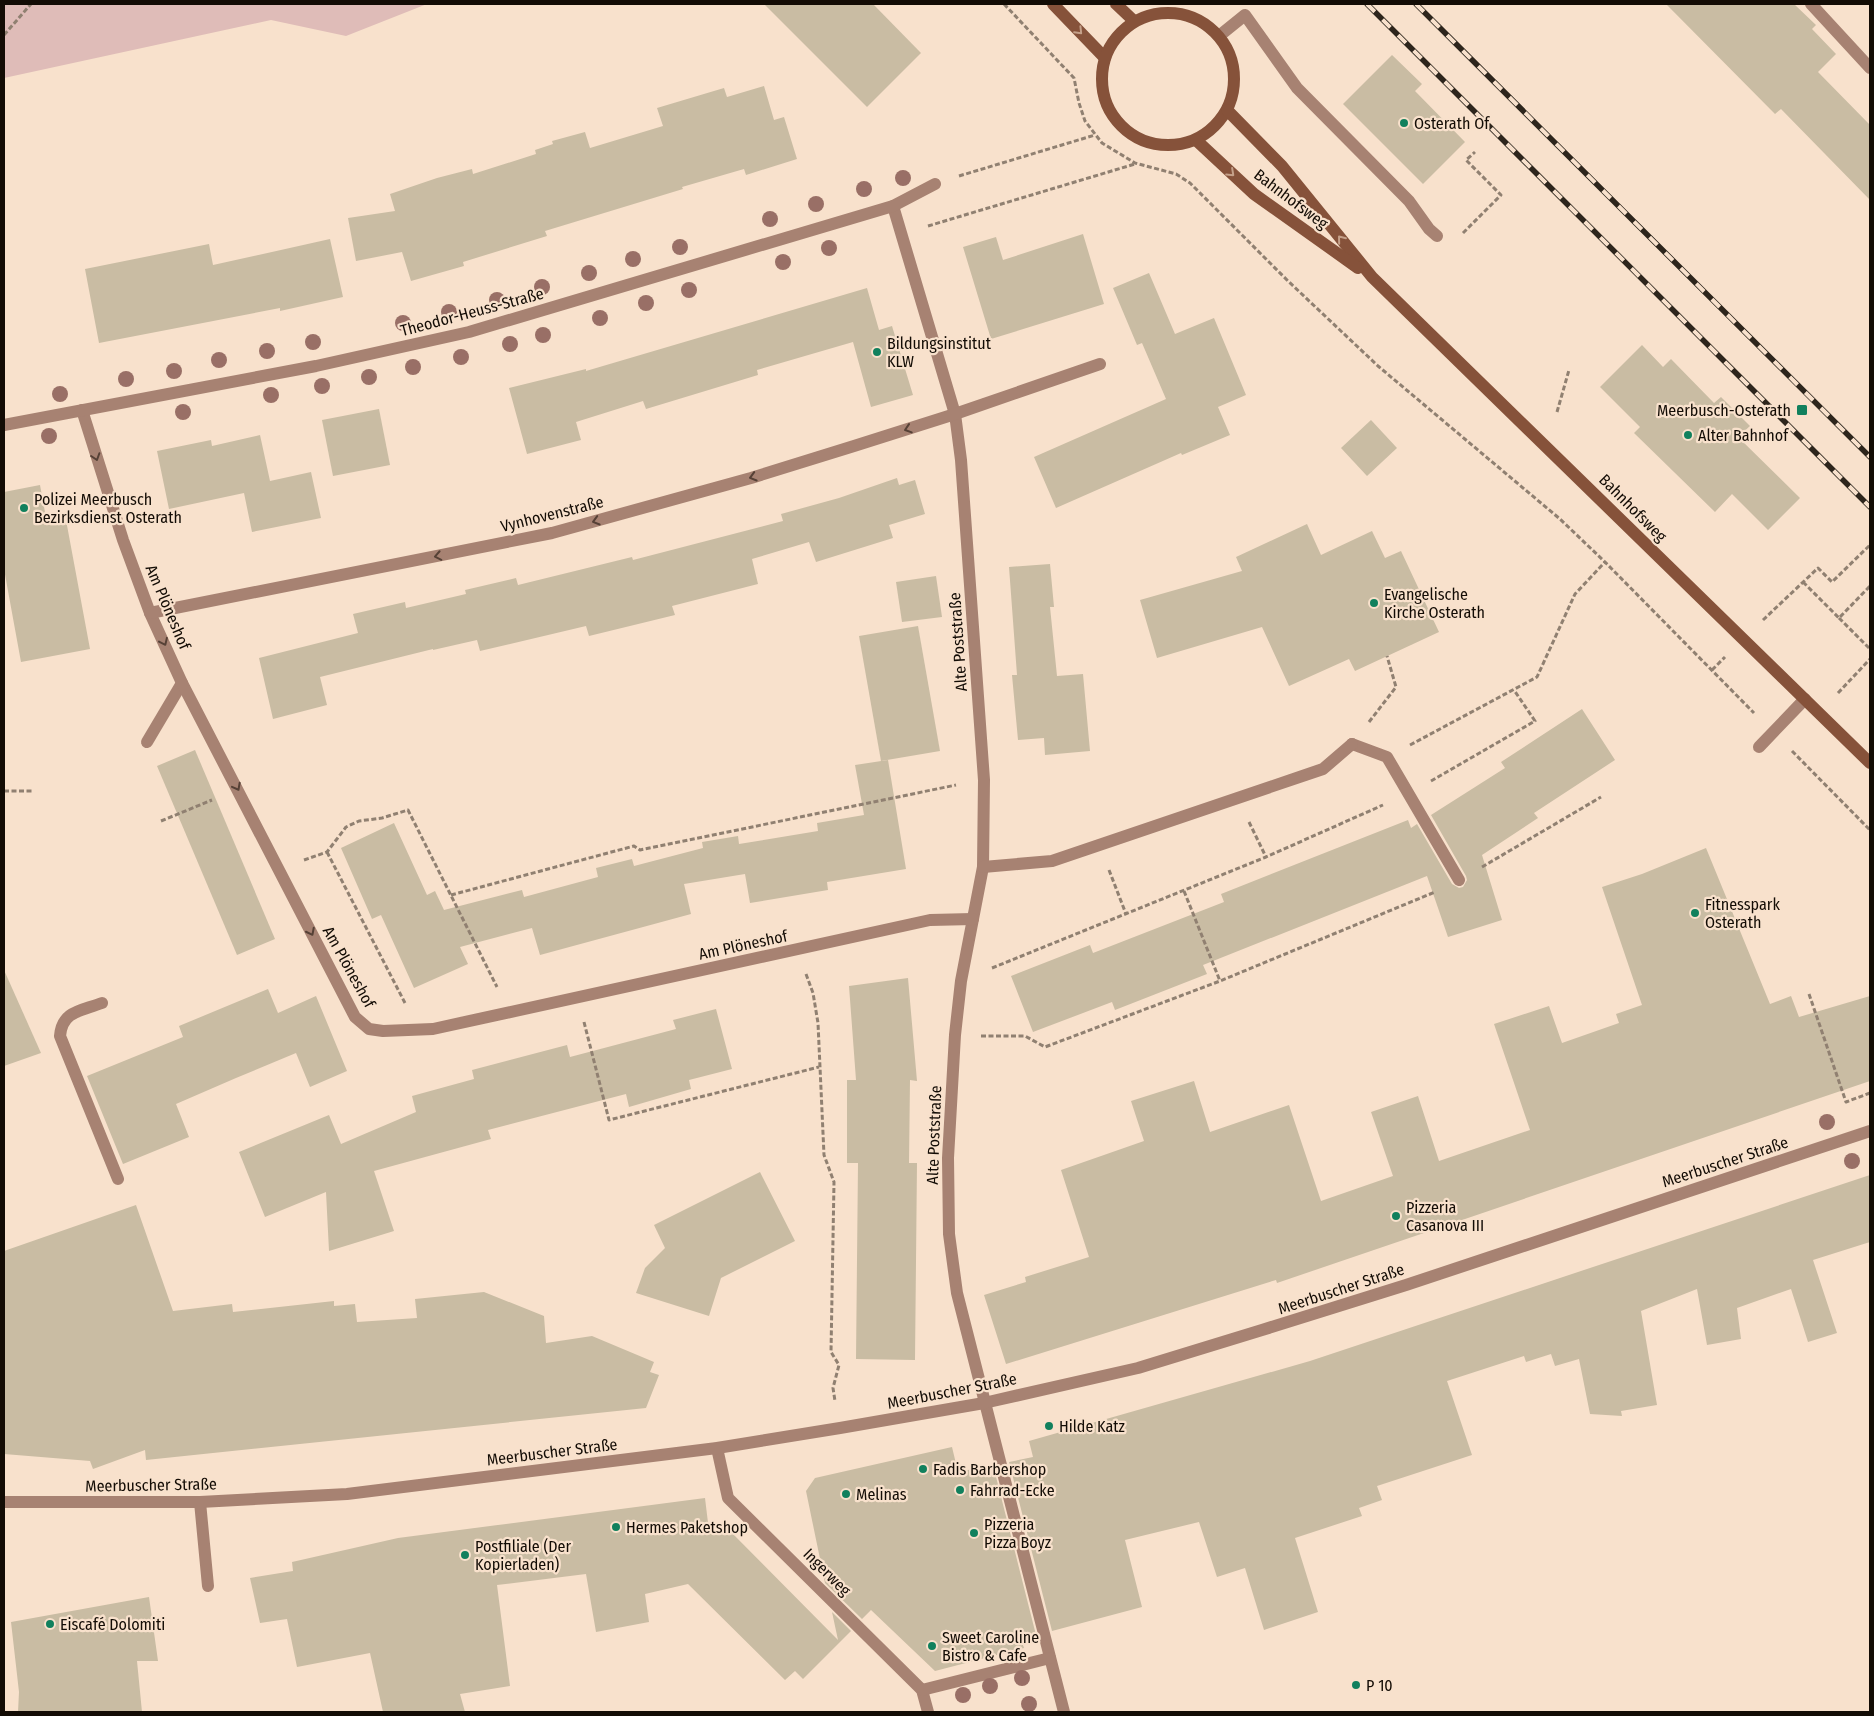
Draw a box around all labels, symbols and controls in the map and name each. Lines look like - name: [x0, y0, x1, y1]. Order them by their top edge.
- one-way arrow: [1073, 25, 1082, 34]
- place label: Osterath Of: [1414, 114, 1490, 133]
- marker: Osterath Of: [1398, 117, 1410, 129]
- street label: Bahnhofsweg: [1250, 165, 1332, 233]
- one-way arrow: [1226, 167, 1235, 176]
- one-way arrow: [1339, 236, 1347, 245]
- street label: Theodor-Heuss-Straße: [398, 284, 546, 340]
- place label: Bildungsinstitut KLW: [887, 334, 992, 371]
- marker: Bildungsinstitut KLW: [871, 346, 883, 358]
- place label: Meerbusch-Osterath: [1657, 401, 1791, 420]
- marker: Meerbusch-Osterath: [1795, 403, 1809, 417]
- one-way arrow: [904, 424, 913, 434]
- place label: Alter Bahnhof: [1698, 426, 1789, 445]
- marker: Alter Bahnhof: [1682, 429, 1694, 441]
- one-way arrow: [91, 452, 101, 461]
- street label: Bahnhofsweg: [1595, 470, 1671, 546]
- one-way arrow: [748, 471, 757, 482]
- place label: Polizei Meerbusch Bezirksdienst Osterath: [34, 490, 182, 527]
- street label: Vynhovenstraße: [499, 492, 605, 536]
- marker: Polizei Meerbusch Bezirksdienst Osterath: [18, 502, 30, 514]
- one-way arrow: [592, 515, 601, 526]
- one-way arrow: [433, 551, 442, 561]
- street label: Am Plöneshof: [142, 562, 195, 653]
- place label: Evangelische Kirche Osterath: [1384, 585, 1485, 622]
- street label: Alte Poststraße: [945, 592, 971, 692]
- marker: Evangelische Kirche Osterath: [1368, 597, 1380, 609]
- one-way arrow: [157, 637, 168, 646]
- one-way arrow: [231, 782, 241, 791]
- place label: Fitnesspark Osterath: [1705, 895, 1780, 932]
- marker: Fitnesspark Osterath: [1689, 907, 1701, 919]
- street label: Am Plöneshof: [319, 923, 380, 1012]
- street label: Am Plöneshof: [697, 926, 790, 964]
- one-way arrow: [305, 927, 315, 936]
- street label: Alte Poststraße: [923, 1085, 945, 1185]
- street label: Meerbuscher Straße: [1659, 1133, 1791, 1191]
- place label: Pizzeria Casanova III: [1406, 1198, 1484, 1235]
- marker: Pizzeria Casanova III: [1390, 1210, 1402, 1222]
- street label: Meerbuscher Straße: [1275, 1260, 1407, 1318]
- street label: Meerbuscher Straße: [886, 1369, 1018, 1413]
- place label: Hilde Katz: [1059, 1417, 1125, 1436]
- marker: Hilde Katz: [1043, 1420, 1055, 1432]
- street label: Meerbuscher Straße: [486, 1435, 619, 1469]
- place label: Fadis Barbershop: [933, 1460, 1046, 1479]
- marker: Fadis Barbershop: [917, 1463, 929, 1475]
- street label: Meerbuscher Straße: [85, 1474, 217, 1496]
- place label: Fahrrad-Ecke: [970, 1481, 1055, 1500]
- marker: Fahrrad-Ecke: [954, 1484, 966, 1496]
- place label: Melinas: [856, 1485, 907, 1504]
- marker: Melinas: [840, 1488, 852, 1500]
- place label: Pizzeria Pizza Boyz: [984, 1515, 1051, 1552]
- place label: Hermes Paketshop: [626, 1518, 748, 1537]
- marker: Hermes Paketshop: [610, 1521, 622, 1533]
- marker: Pizzeria Pizza Boyz: [968, 1527, 980, 1539]
- place label: Postfiliale (Der Kopierladen): [475, 1537, 571, 1574]
- street label: Ingerweg: [799, 1544, 855, 1600]
- marker: Postfiliale (Der Kopierladen): [459, 1549, 471, 1561]
- place label: Eiscafé Dolomiti: [60, 1615, 165, 1634]
- marker: Eiscafé Dolomiti: [44, 1618, 56, 1630]
- place label: Sweet Caroline Bistro & Cafe: [942, 1628, 1039, 1665]
- marker: Sweet Caroline Bistro & Cafe: [926, 1640, 938, 1652]
- place label: P 10: [1366, 1676, 1393, 1695]
- marker: P 10: [1350, 1679, 1362, 1691]

